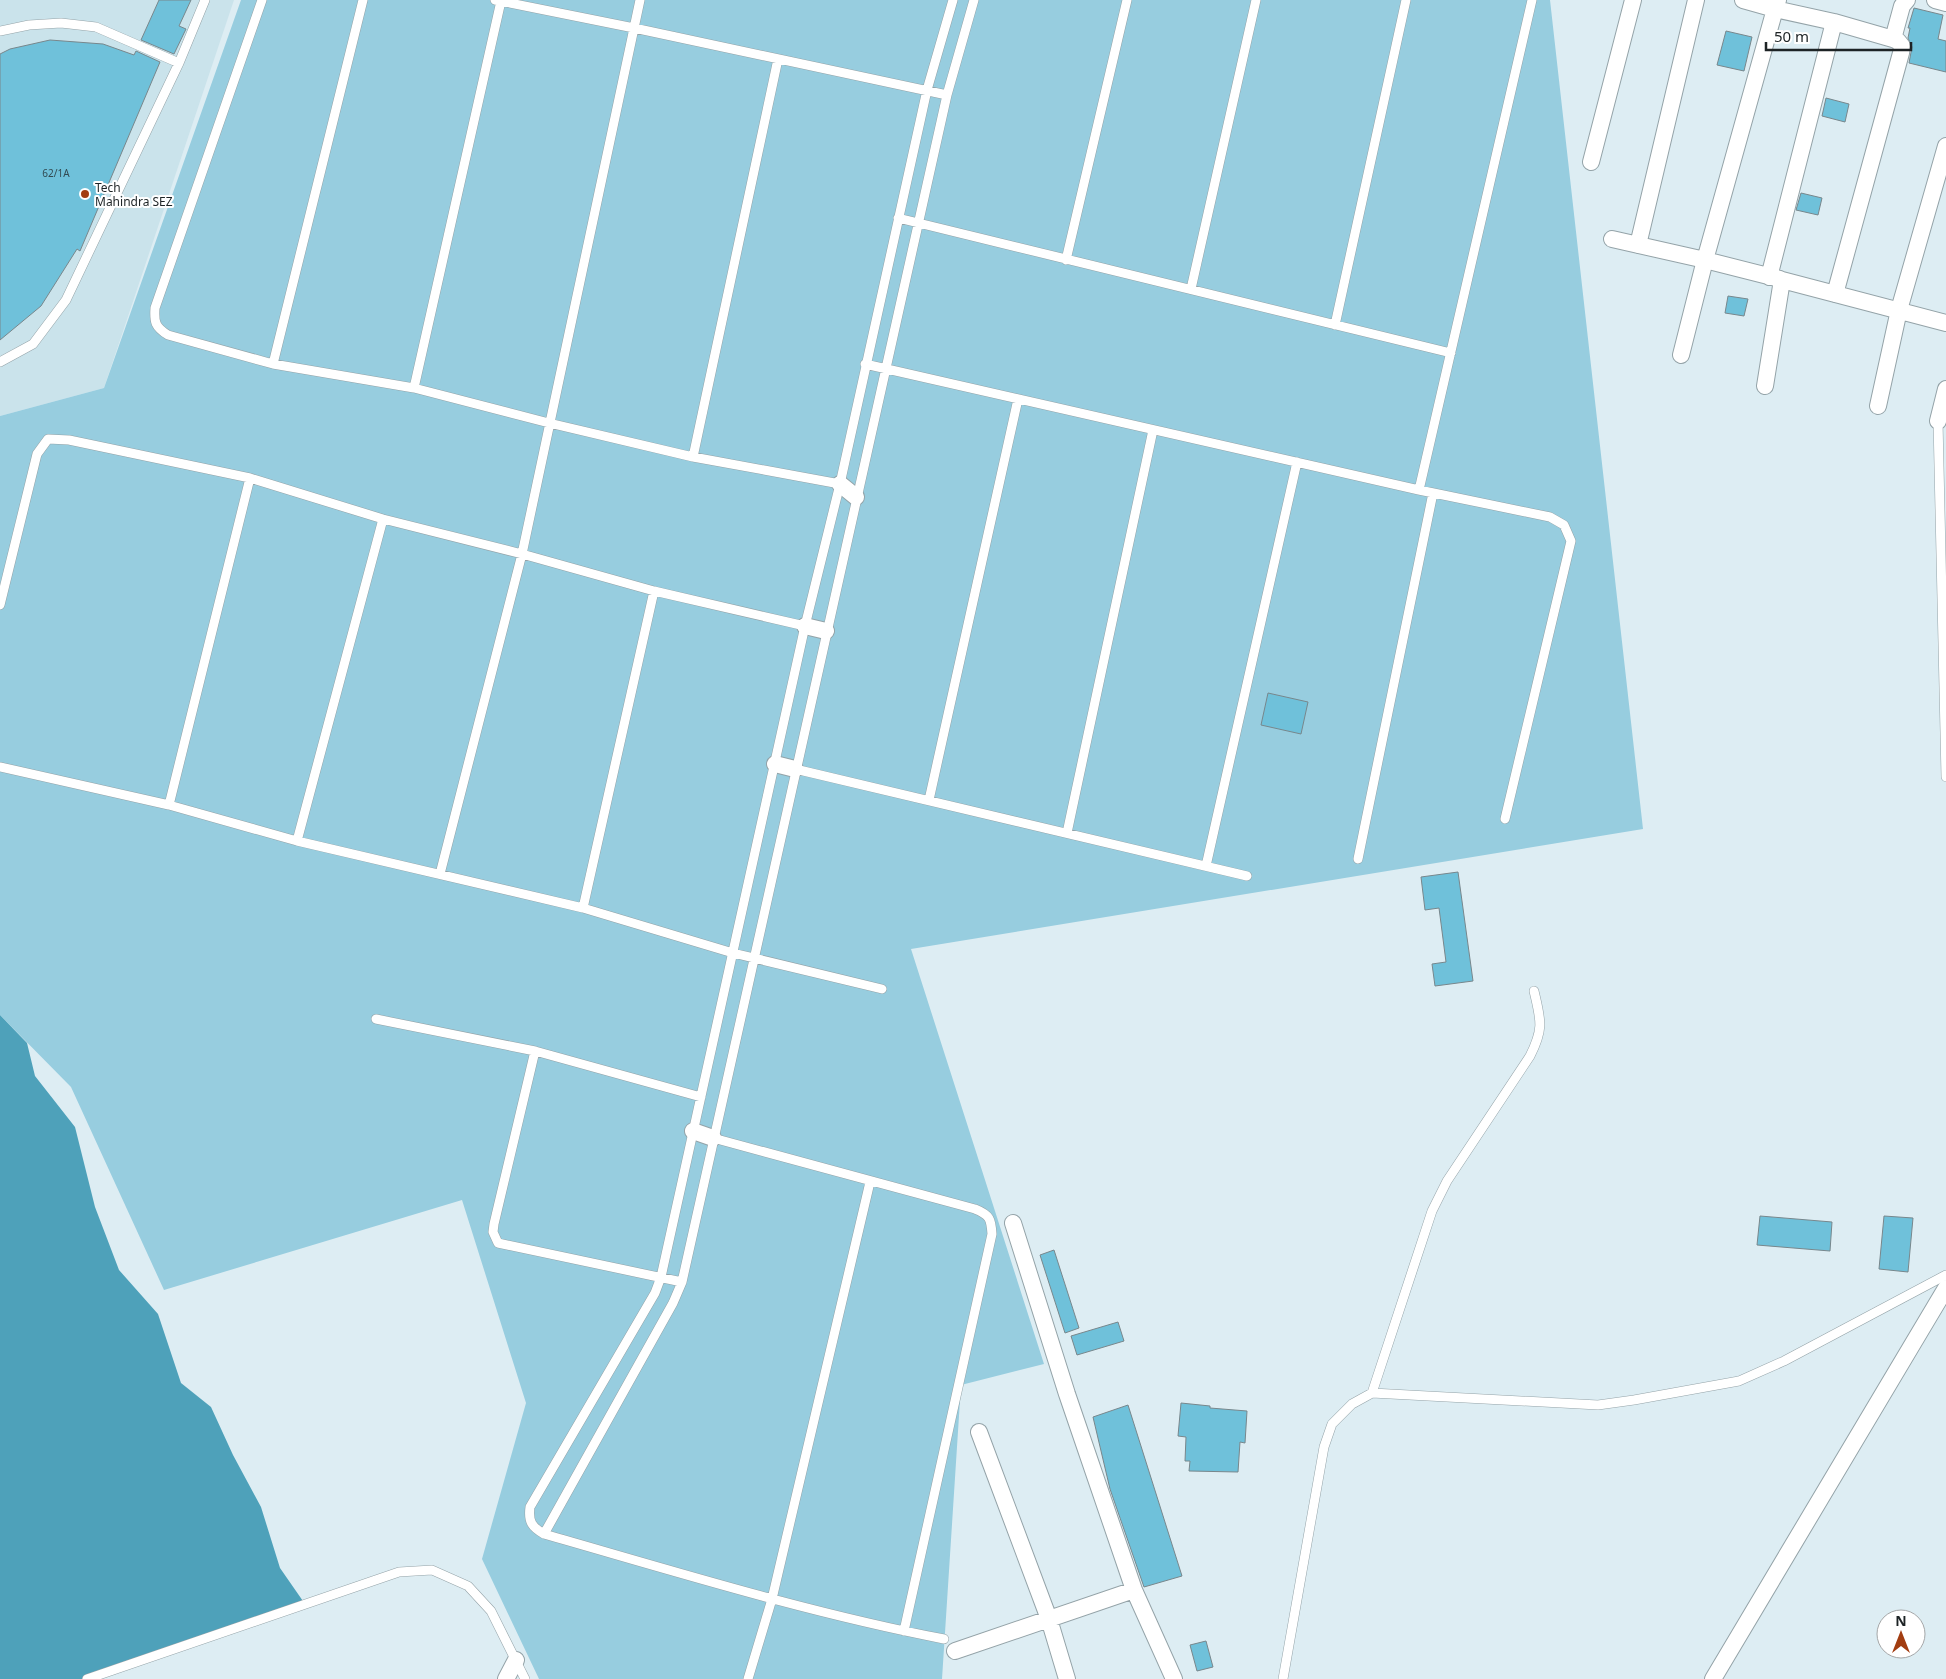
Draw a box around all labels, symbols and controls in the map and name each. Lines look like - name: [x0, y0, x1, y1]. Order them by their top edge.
- scale bar: [1766, 20, 1911, 52]
- text: 50 m: [1774, 26, 1809, 46]
- house number: 62/1A: [42, 166, 70, 180]
- place label: Tech Mahindra SEZ: [95, 179, 173, 210]
- marker: Tech Mahindra SEZ: [79, 188, 91, 200]
- north arrow: [1876, 1609, 1926, 1659]
- text: N: [1895, 1611, 1907, 1630]

